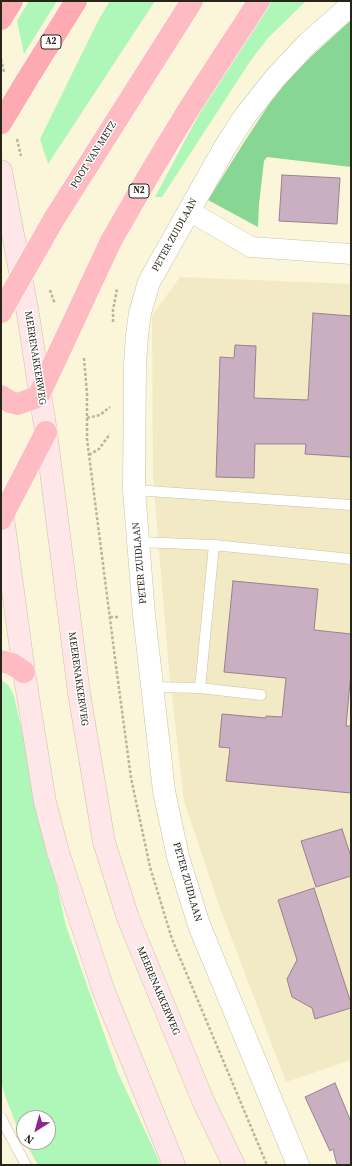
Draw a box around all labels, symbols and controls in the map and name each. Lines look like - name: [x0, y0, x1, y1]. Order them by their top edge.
- road number: A2: [41, 35, 61, 49]
- street label: POOT VAN METZ: [69, 119, 119, 191]
- road number: N2: [129, 184, 149, 198]
- street label: PETER ZUIDLAAN: [150, 196, 200, 274]
- street label: MEERENAKKERWEG: [22, 310, 48, 406]
- street label: PETER ZUIDLAAN: [130, 522, 150, 604]
- street label: MEERENAKKERWEG: [65, 631, 91, 727]
- street label: PETER ZUIDLAAN: [170, 841, 204, 923]
- street label: MEERENAKKERWEG: [134, 945, 182, 1037]
- north arrow: [16, 1110, 56, 1150]
- text: N: [21, 1131, 37, 1148]

